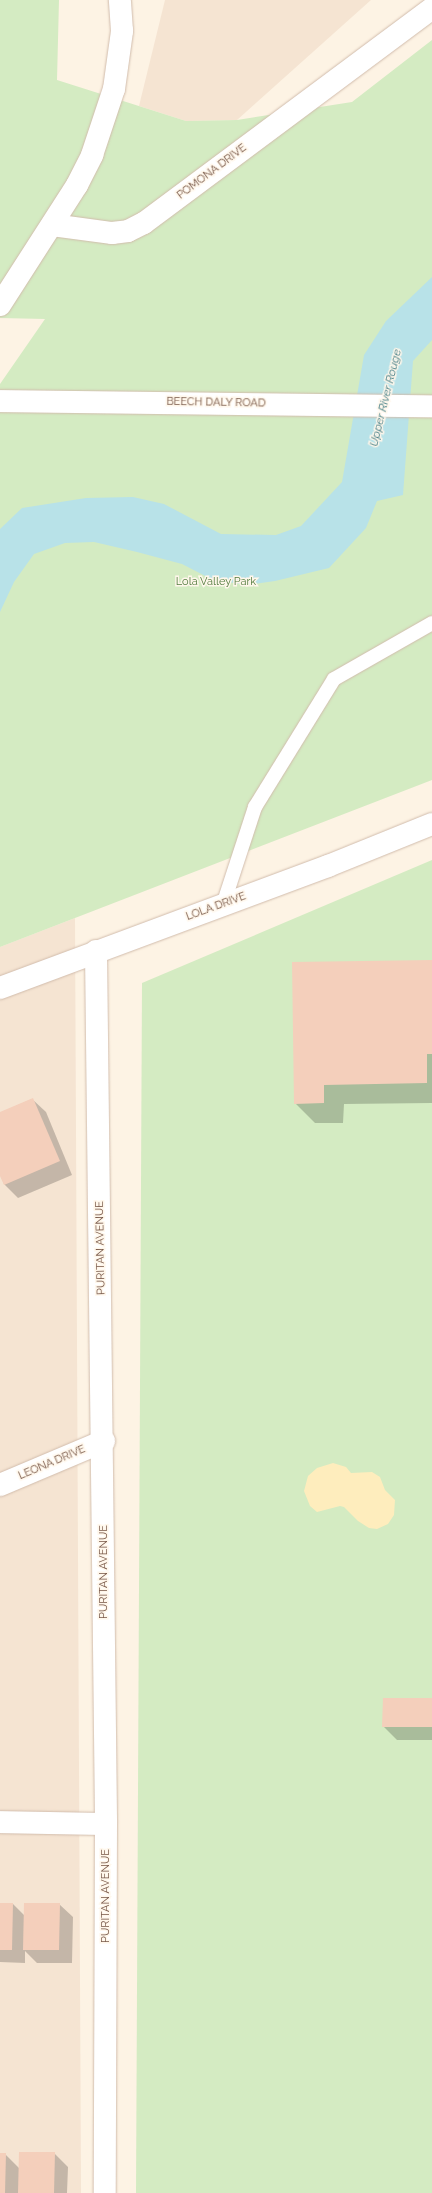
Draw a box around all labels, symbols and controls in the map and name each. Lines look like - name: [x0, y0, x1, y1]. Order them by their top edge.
- street label: POMONA DRIVE: [175, 142, 249, 202]
- water label: Upper River Rouge: [367, 348, 405, 448]
- street label: BEECH DALY ROAD: [166, 396, 266, 410]
- park label: Lola Valley Park: [175, 575, 257, 589]
- street label: LOLA DRIVE: [184, 890, 248, 924]
- street label: PURITAN AVENUE: [94, 1201, 108, 1295]
- street label: LEONA DRIVE: [16, 1443, 88, 1483]
- street label: PURITAN AVENUE: [97, 1525, 111, 1619]
- street label: PURITAN AVENUE: [99, 1849, 113, 1943]

